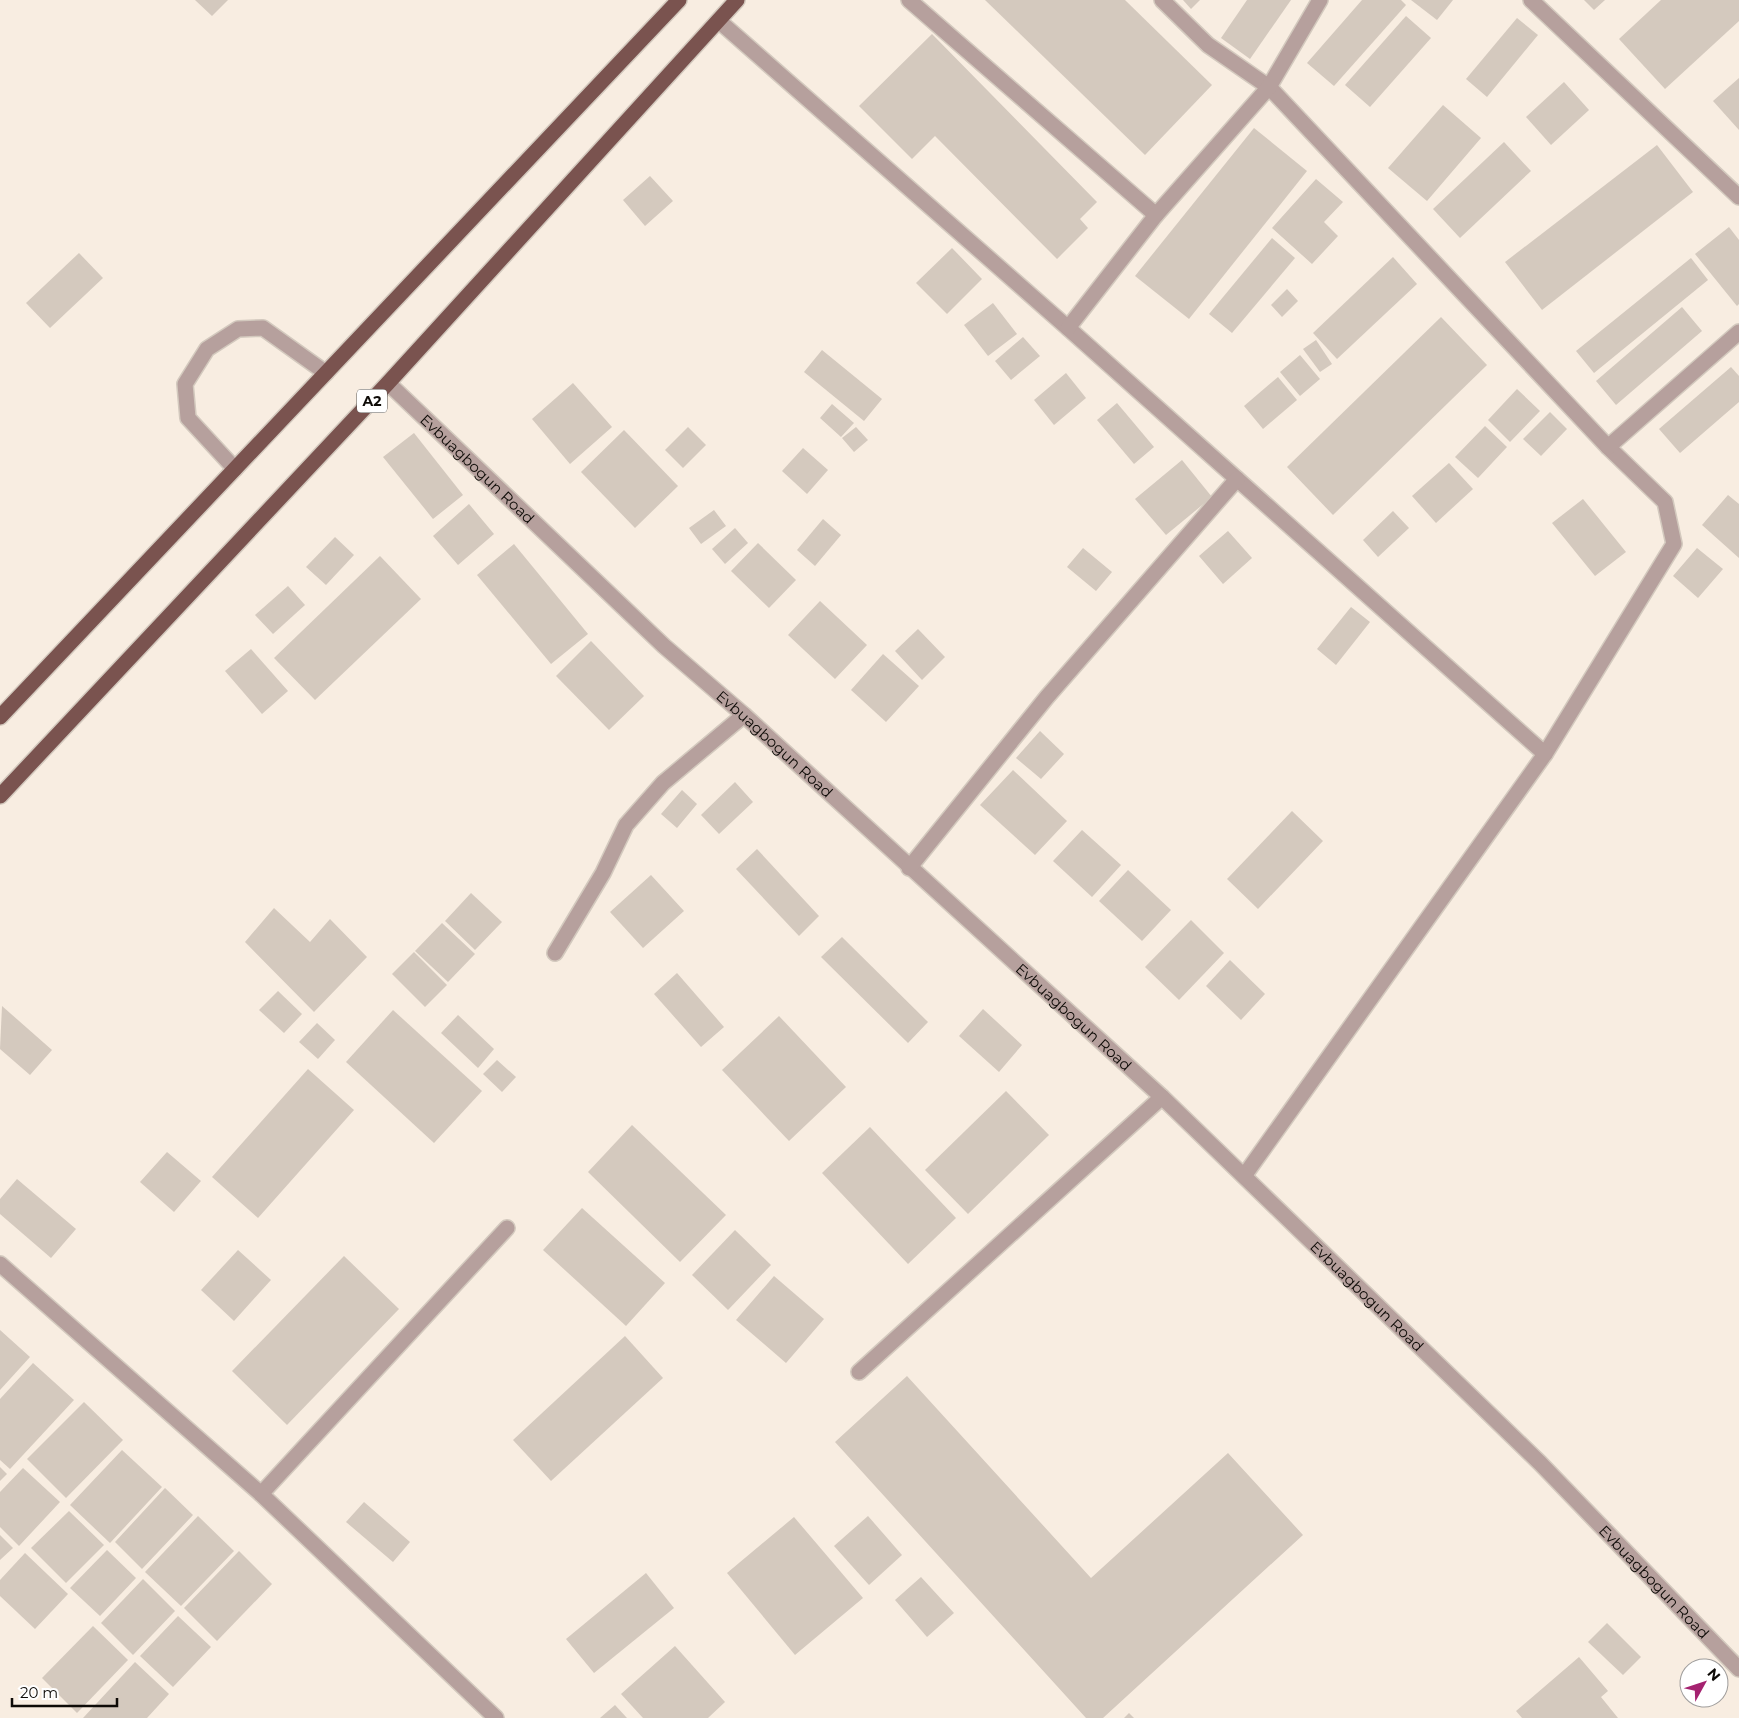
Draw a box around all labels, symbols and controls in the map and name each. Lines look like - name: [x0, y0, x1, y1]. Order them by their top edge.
- road number: A2: [357, 390, 387, 412]
- street label: Evbuagbogun Road: [417, 410, 539, 527]
- street label: Evbuagbogun Road: [713, 686, 837, 801]
- street label: Evbuagbogun Road: [1012, 959, 1136, 1074]
- street label: Evbuagbogun Road: [1307, 1237, 1428, 1355]
- street label: Evbuagbogun Road: [1595, 1521, 1714, 1642]
- north arrow: [1679, 1658, 1729, 1708]
- text: N: [1703, 1665, 1724, 1685]
- scale bar: [12, 1676, 118, 1708]
- text: 20 m: [20, 1683, 58, 1702]

